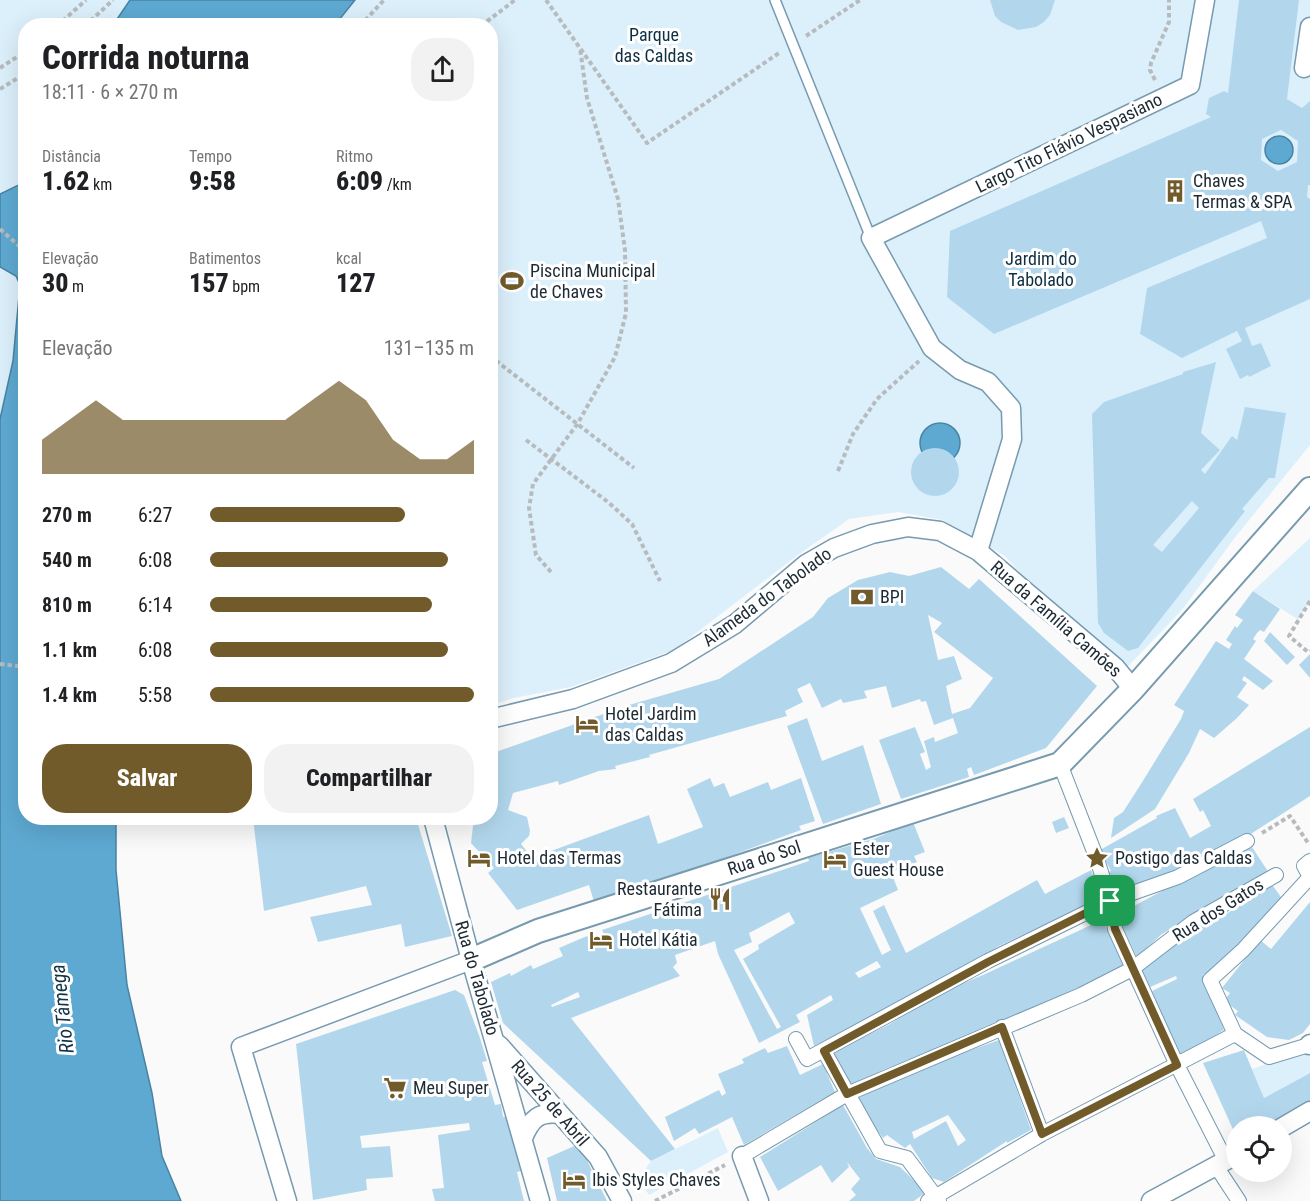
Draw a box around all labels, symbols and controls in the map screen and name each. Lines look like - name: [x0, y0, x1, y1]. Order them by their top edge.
- park label: Parque das Caldas: [615, 24, 693, 66]
- text: Corrida noturna: [42, 38, 250, 77]
- button: share: [411, 38, 474, 101]
- text: 18:11 · 6 × 270 m: [42, 80, 178, 104]
- street label: Largo Tito Flávio Vespasiano: [972, 88, 1165, 197]
- text: Distância: [42, 147, 101, 166]
- text: Tempo: [189, 147, 232, 166]
- text: Ritmo: [336, 147, 373, 166]
- text: 1.62: [42, 166, 89, 196]
- text: 9:58: [189, 166, 236, 196]
- text: 6:09: [336, 166, 383, 196]
- place label: Chaves Termas & SPA: [1193, 170, 1293, 212]
- text: km: [89, 175, 112, 194]
- text: /km: [383, 175, 412, 194]
- building icon: Chaves Termas & SPA: [1162, 178, 1188, 204]
- park label: Jardim do Tabolado: [1005, 248, 1077, 290]
- text: Elevação: [42, 249, 99, 268]
- text: Batimentos: [189, 249, 261, 268]
- text: kcal: [336, 249, 362, 268]
- place label: Piscina Municipal de Chaves: [530, 260, 655, 302]
- text: 30: [42, 268, 68, 298]
- text: 157: [189, 268, 229, 298]
- text: 127: [336, 268, 376, 298]
- sports icon: Piscina Municipal de Chaves: [499, 268, 525, 294]
- text: m: [68, 277, 84, 296]
- text: bpm: [229, 277, 260, 296]
- text: Elevação: [42, 336, 113, 360]
- text: 131–135 m: [384, 336, 474, 360]
- text: 270 m: [42, 503, 92, 527]
- text: 6:27: [138, 503, 172, 527]
- street label: Alameda do Tabolado: [698, 543, 835, 650]
- text: 540 m: [42, 548, 92, 572]
- text: 6:08: [138, 548, 172, 572]
- street label: Rua da Família Camões: [987, 556, 1126, 681]
- bank icon: BPI: [849, 584, 875, 610]
- place label: BPI: [880, 586, 904, 607]
- text: 810 m: [42, 593, 92, 617]
- text: 6:14: [138, 593, 172, 617]
- text: 1.1 km: [42, 638, 97, 662]
- text: 6:08: [138, 638, 172, 662]
- text: 1.4 km: [42, 683, 97, 707]
- text: 5:58: [138, 683, 172, 707]
- place label: Hotel Jardim das Caldas: [605, 703, 696, 745]
- hotel icon: Hotel Jardim das Caldas: [574, 711, 600, 737]
- button: Salvar: [42, 744, 252, 813]
- button: Compartilhar: [264, 744, 474, 813]
- street label: Rua do Sol: [725, 836, 803, 879]
- place label: Ester Guest House: [853, 838, 944, 880]
- hotel icon: Hotel das Termas: [466, 845, 492, 871]
- place icon: Postigo das Caldas: [1084, 845, 1110, 871]
- hotel icon: Ester Guest House: [822, 846, 848, 872]
- place label: Hotel das Termas: [497, 847, 622, 868]
- place label: Postigo das Caldas: [1115, 847, 1252, 868]
- street label: Rua dos Gatos: [1169, 873, 1267, 946]
- pin: [1084, 875, 1135, 926]
- place label: Restaurante Fátima: [617, 878, 702, 920]
- icon: arrive: [1093, 884, 1126, 917]
- restaurant icon: Restaurante Fátima: [707, 886, 733, 912]
- street label: Rua do Tabolado: [451, 918, 504, 1038]
- hotel icon: Hotel Kátia: [588, 927, 614, 953]
- place label: Hotel Kátia: [619, 929, 698, 950]
- water label: Rio Tâmega: [45, 963, 79, 1055]
- street label: Rua 25 de Abril: [507, 1055, 594, 1150]
- supermarket icon: Meu Super: [382, 1075, 408, 1101]
- place label: Meu Super: [413, 1077, 489, 1098]
- map controls: [1226, 1116, 1292, 1182]
- button: locate: [1226, 1116, 1292, 1182]
- hotel icon: Ibis Styles Chaves: [561, 1167, 587, 1193]
- place label: Ibis Styles Chaves: [592, 1169, 721, 1190]

